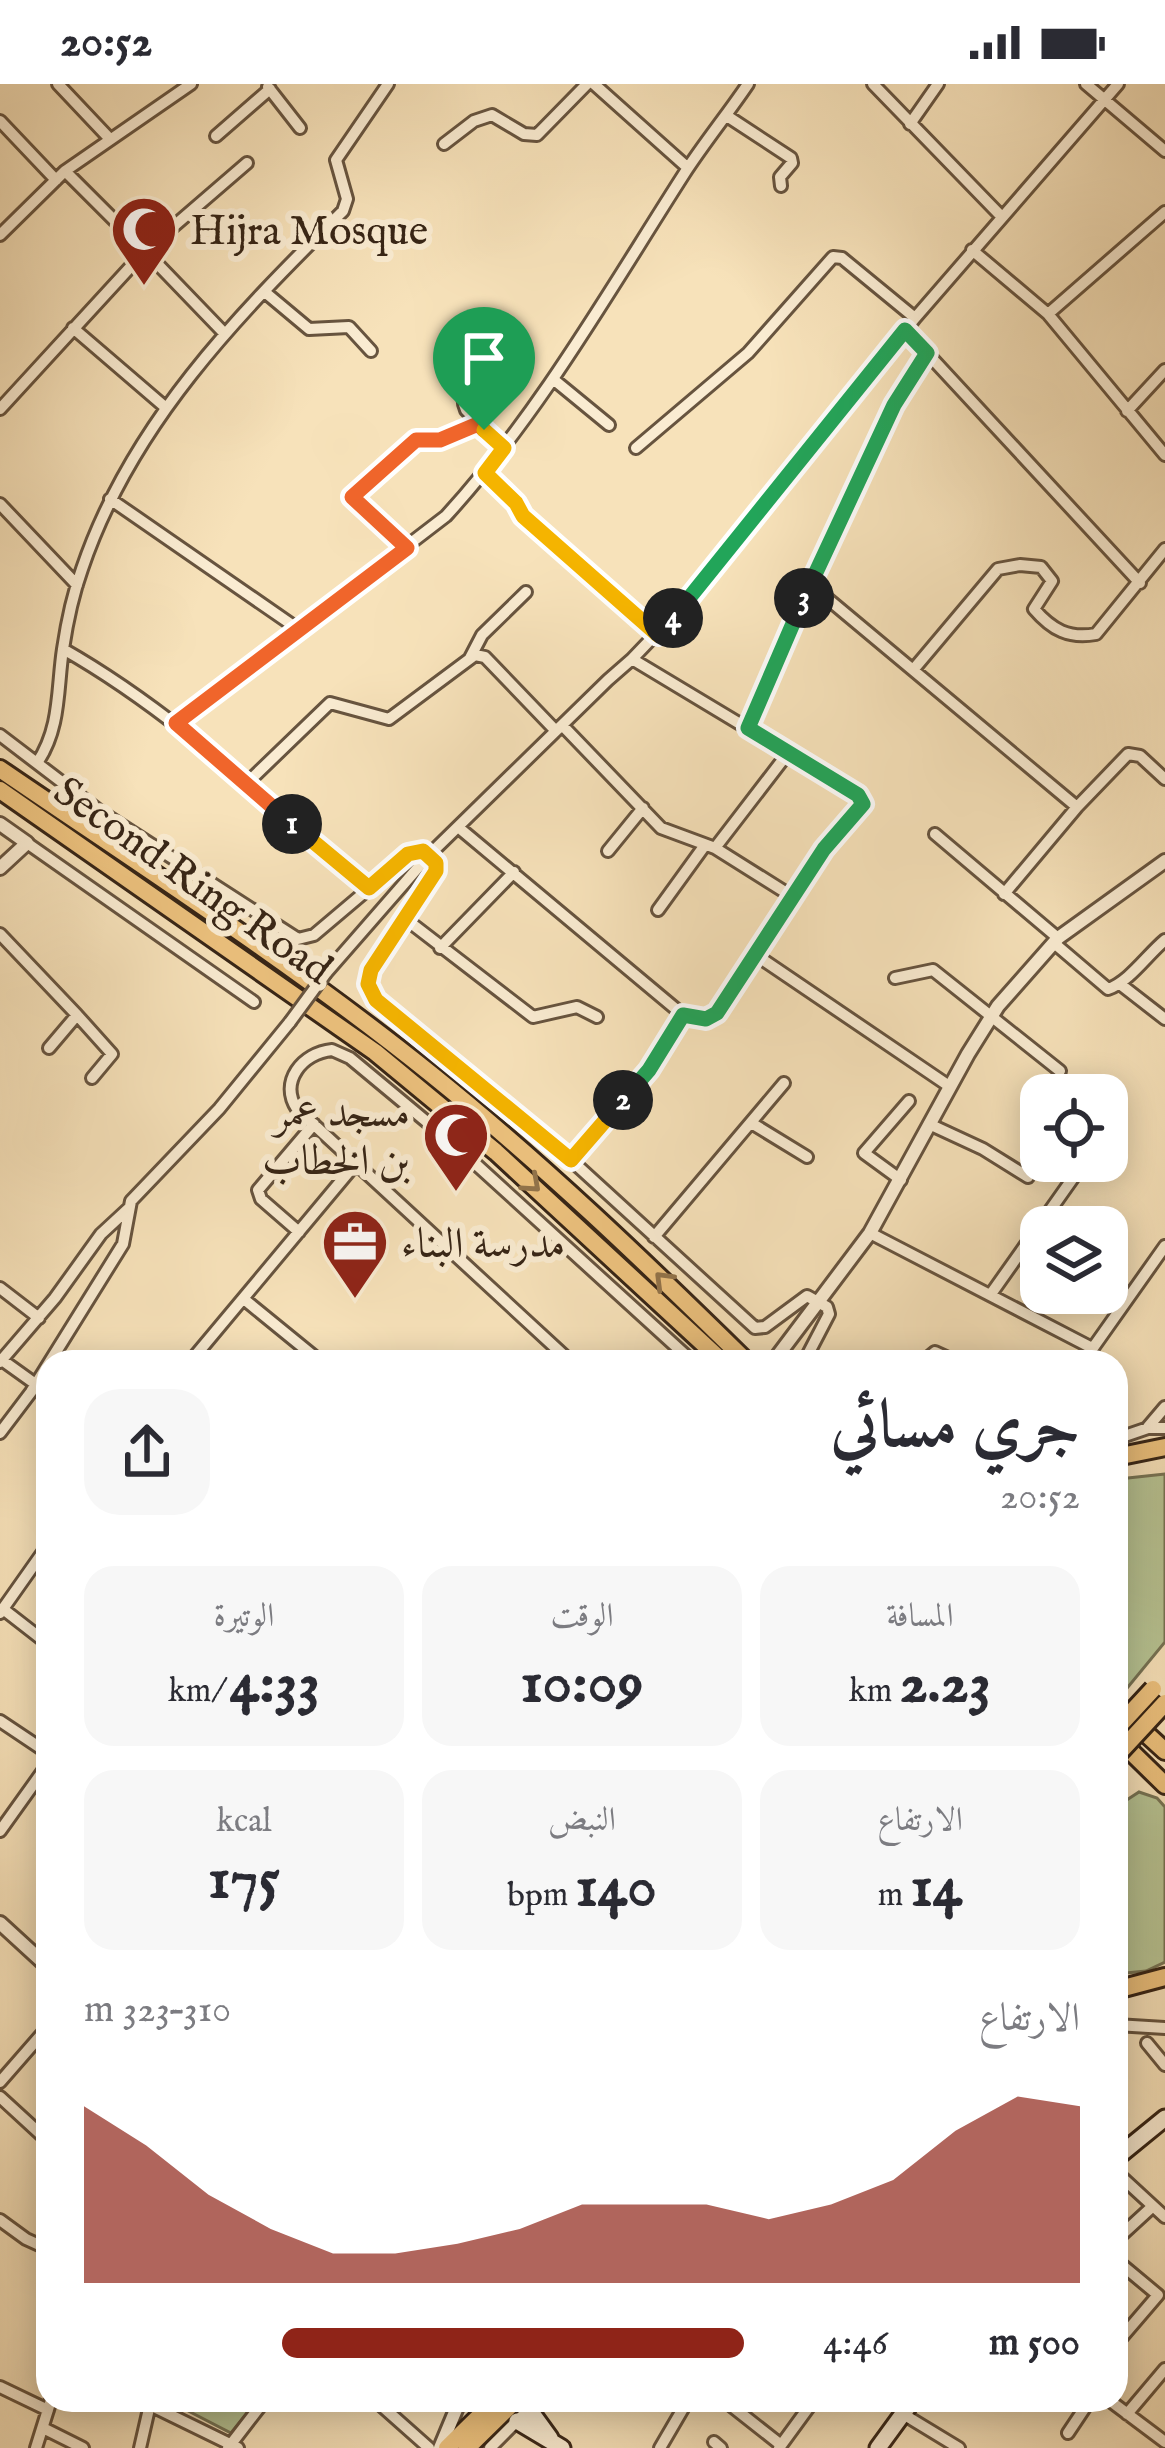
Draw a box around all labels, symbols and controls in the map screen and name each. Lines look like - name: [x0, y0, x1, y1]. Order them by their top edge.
- text: 20:52: [60, 14, 152, 71]
- mosque icon: Hijra Mosque: [109, 194, 179, 288]
- place label: Hijra Mosque: [190, 206, 428, 259]
- pin: [433, 307, 535, 430]
- icon: arrive: [451, 325, 517, 391]
- pin: 3: [774, 568, 834, 628]
- text: 3: [798, 577, 810, 619]
- pin: 4: [643, 588, 703, 648]
- text: 4: [665, 597, 681, 639]
- street label: Second Ring Road: [43, 766, 342, 998]
- pin: 1: [262, 794, 322, 854]
- text: 1: [286, 803, 298, 845]
- pin: 2: [593, 1070, 653, 1130]
- map controls: [1020, 1074, 1128, 1314]
- button: locate: [1020, 1074, 1128, 1182]
- text: 2: [615, 1079, 631, 1121]
- place label: مسجد عمر بن الخطاب: [262, 1088, 410, 1189]
- mosque icon: مسجد عمر بن الخطاب: [421, 1100, 491, 1194]
- one-way arrow: [519, 1170, 540, 1191]
- button: layers: [1020, 1206, 1128, 1314]
- office icon: مدرسة البناء: [320, 1207, 390, 1301]
- place label: مدرسة البناء: [401, 1219, 565, 1272]
- one-way arrow: [655, 1272, 677, 1294]
- text: جري مسائي: [831, 1386, 1080, 1470]
- button: share: [84, 1389, 210, 1515]
- text: 20:52: [1000, 1473, 1080, 1522]
- text: الوتيرة: [214, 1596, 274, 1638]
- text: الوقت: [550, 1596, 614, 1638]
- text: المسافة: [886, 1596, 954, 1638]
- text: 4:33: [230, 1647, 320, 1723]
- text: 10:09: [520, 1647, 644, 1723]
- text: 2.23: [899, 1647, 991, 1723]
- text: /km: [168, 1671, 230, 1713]
- text: km: [849, 1671, 899, 1713]
- text: النبض: [548, 1800, 616, 1842]
- text: الارتفاع: [877, 1800, 963, 1842]
- text: kcal: [217, 1801, 272, 1843]
- text: 175: [208, 1843, 280, 1919]
- text: 140: [575, 1851, 657, 1927]
- text: 14: [910, 1851, 962, 1927]
- text: bpm: [507, 1875, 575, 1917]
- text: m: [878, 1875, 910, 1917]
- text: 310–323 m: [84, 1986, 231, 2035]
- text: الارتفاع: [979, 1995, 1080, 2044]
- text: 4:46: [823, 2319, 888, 2368]
- text: 500 m: [989, 2319, 1080, 2368]

